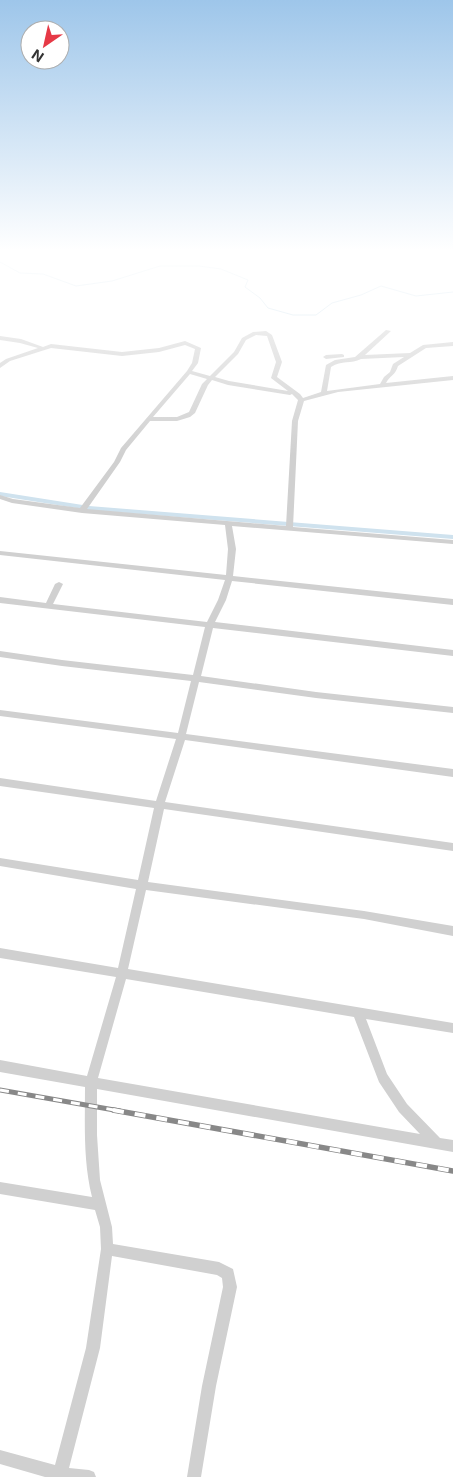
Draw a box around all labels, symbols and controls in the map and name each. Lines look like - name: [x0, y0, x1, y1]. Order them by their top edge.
- north arrow: [20, 20, 70, 70]
- text: N: [28, 46, 47, 66]

